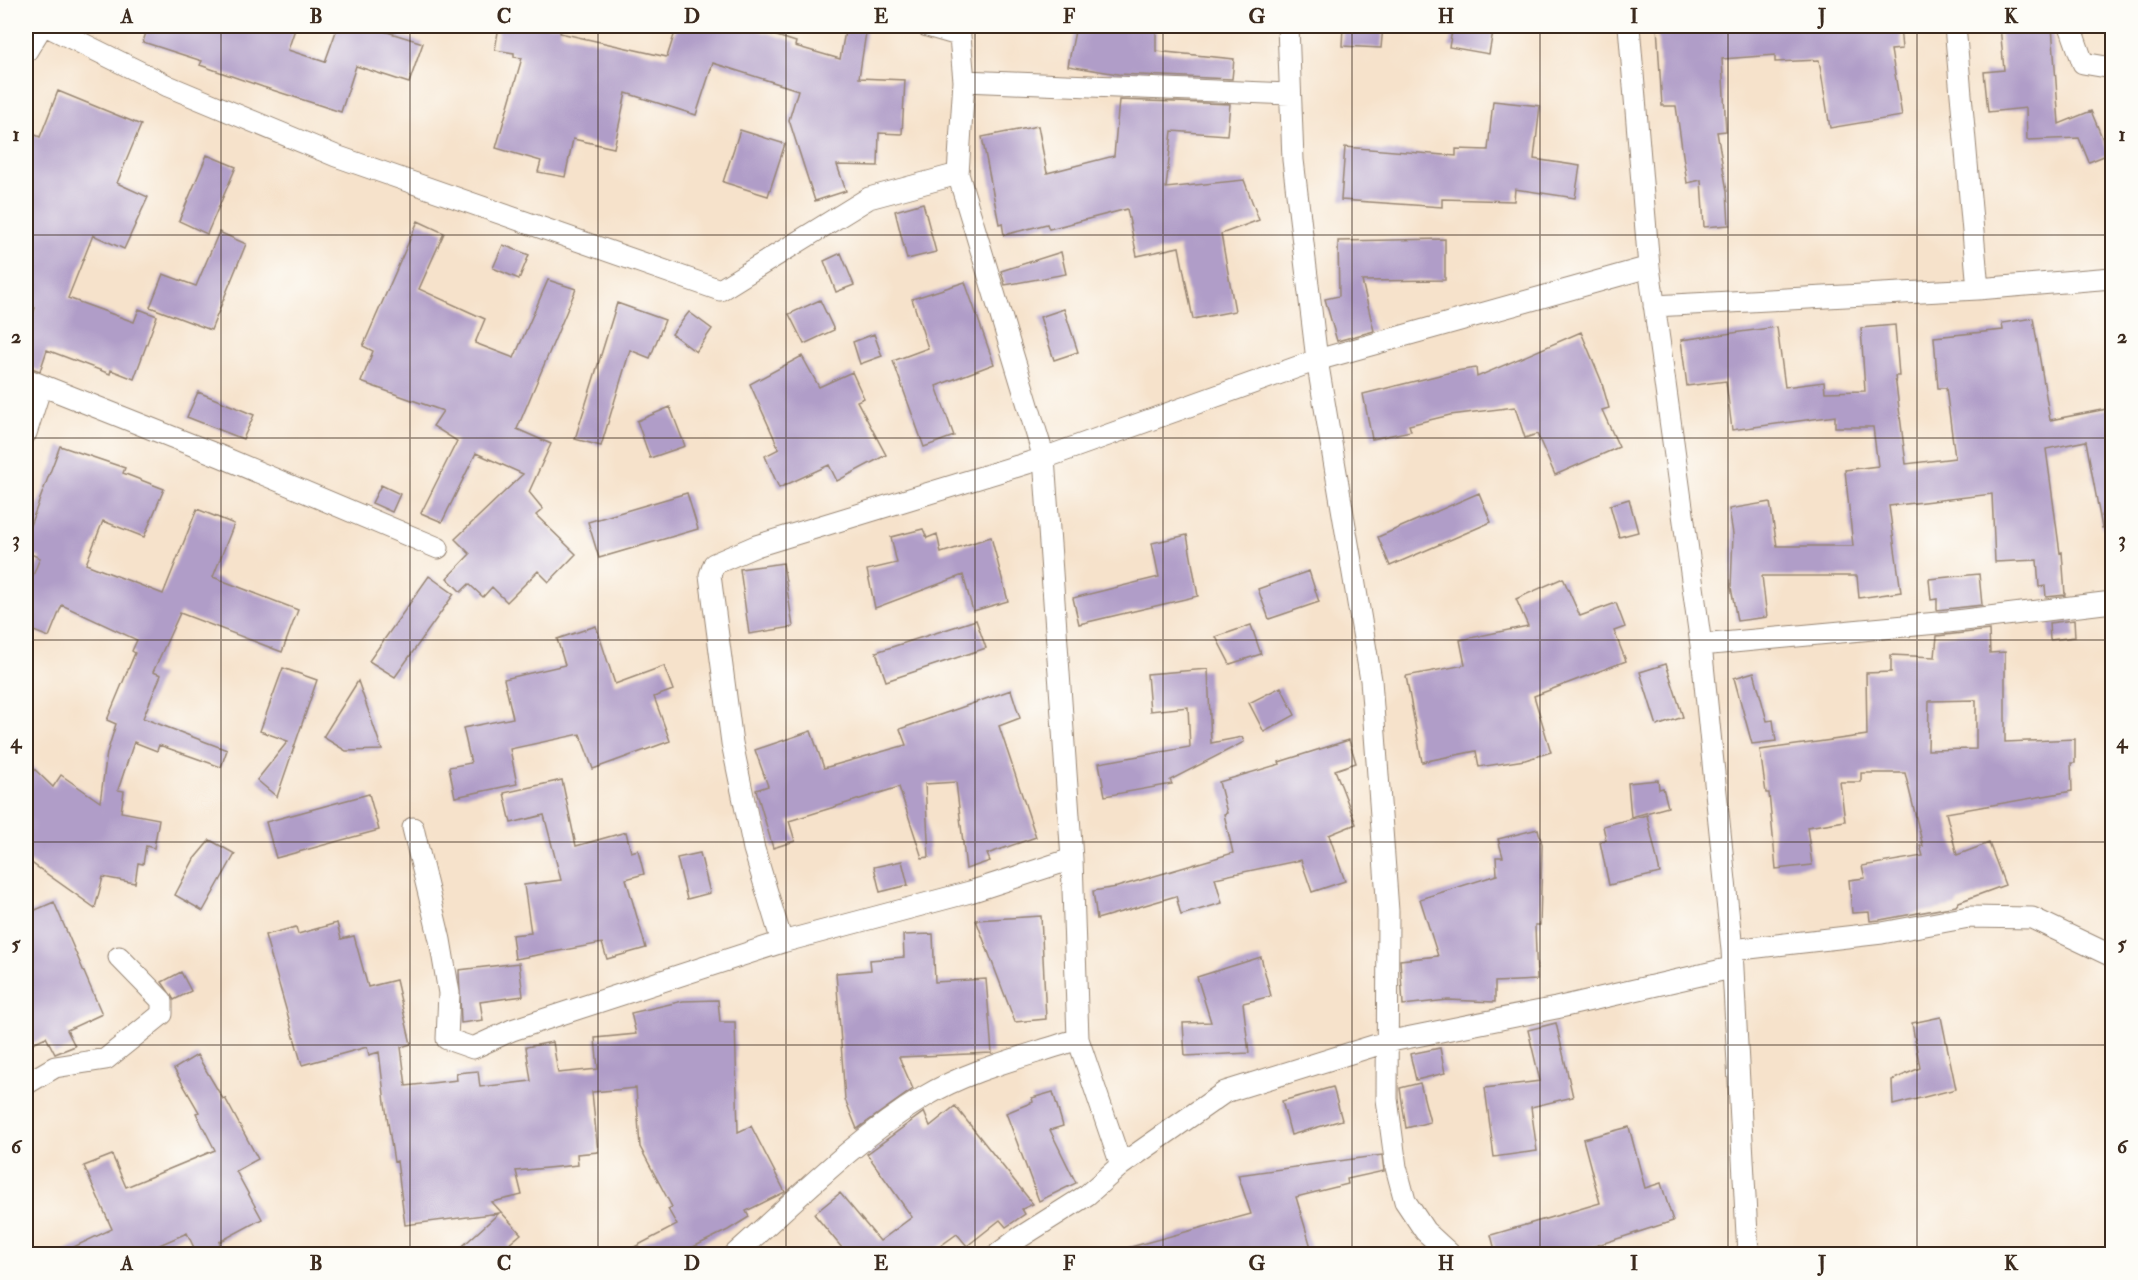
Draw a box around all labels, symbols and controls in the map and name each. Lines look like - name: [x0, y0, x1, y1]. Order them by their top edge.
- text: A: [120, 4, 134, 29]
- text: B: [309, 4, 323, 29]
- text: C: [497, 4, 511, 29]
- text: D: [684, 4, 700, 29]
- text: E: [874, 4, 889, 29]
- text: F: [1063, 4, 1076, 29]
- text: G: [1249, 4, 1266, 29]
- text: H: [1438, 4, 1454, 29]
- text: I: [1630, 4, 1638, 29]
- text: J: [1817, 4, 1826, 29]
- text: K: [2004, 4, 2019, 29]
- text: 1: [12, 122, 20, 147]
- text: 1: [2118, 122, 2126, 147]
- text: 2: [11, 324, 21, 349]
- text: 2: [2117, 324, 2127, 349]
- text: 3: [12, 527, 20, 552]
- text: 3: [2118, 527, 2126, 552]
- text: 4: [10, 729, 23, 754]
- text: 4: [2116, 729, 2129, 754]
- text: 5: [12, 931, 22, 956]
- text: 5: [2118, 931, 2128, 956]
- text: 6: [11, 1134, 23, 1159]
- text: 6: [2117, 1134, 2129, 1159]
- text: A: [120, 1251, 134, 1276]
- text: B: [309, 1251, 323, 1276]
- text: C: [497, 1251, 511, 1276]
- text: D: [684, 1251, 700, 1276]
- text: E: [874, 1251, 889, 1276]
- text: F: [1063, 1251, 1076, 1276]
- text: G: [1249, 1251, 1266, 1276]
- text: H: [1438, 1251, 1454, 1276]
- text: I: [1630, 1251, 1638, 1276]
- text: J: [1817, 1251, 1826, 1276]
- text: K: [2004, 1251, 2019, 1276]

